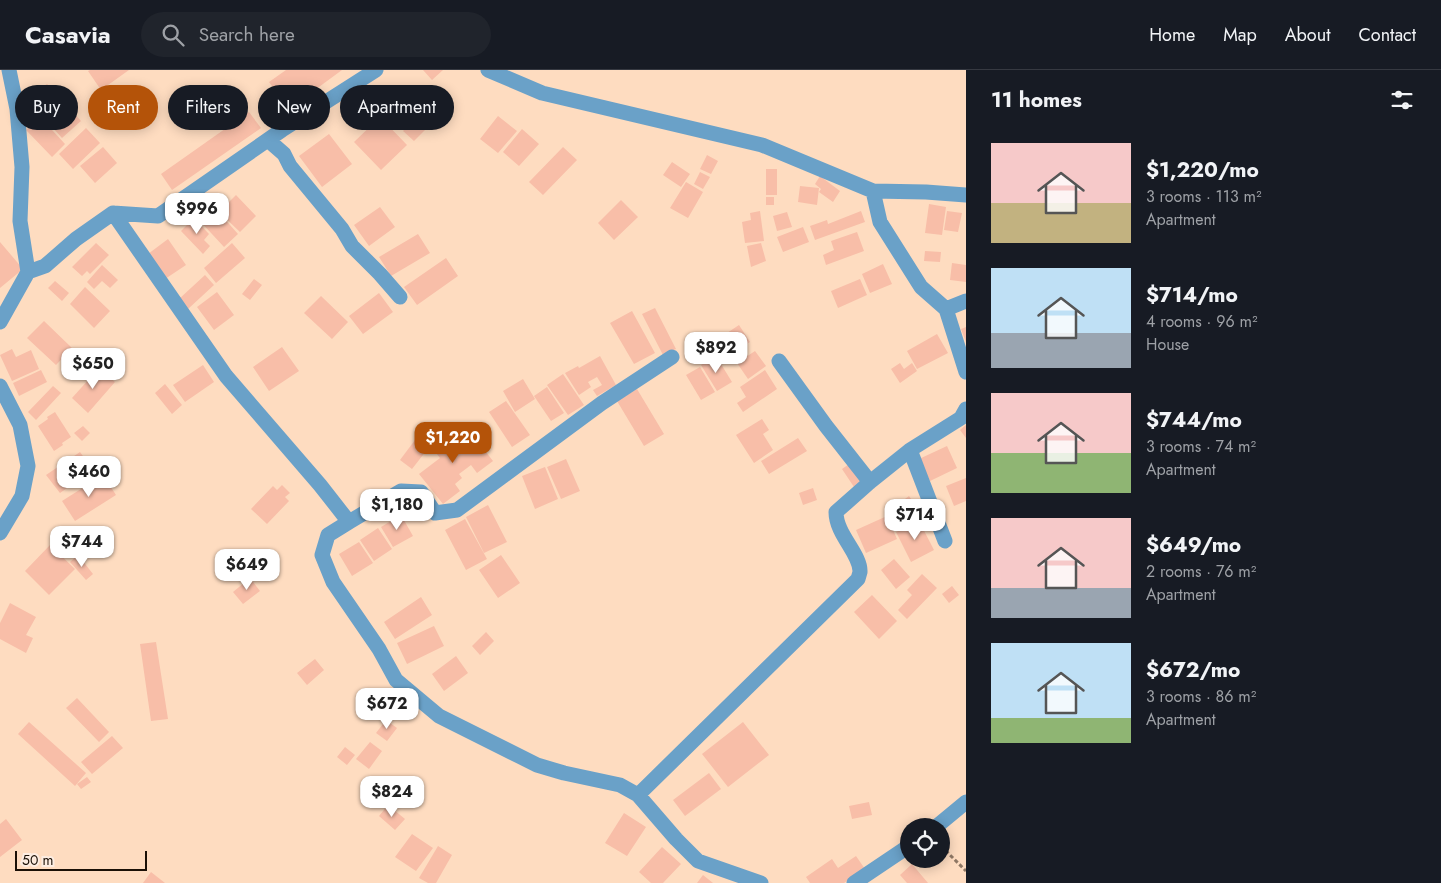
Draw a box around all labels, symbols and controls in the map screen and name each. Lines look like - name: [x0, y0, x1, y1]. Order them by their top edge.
- search box: [141, 12, 491, 57]
- text: Casavia: [25, 17, 111, 52]
- icon: search: [159, 21, 187, 49]
- text: Search here: [199, 21, 295, 48]
- text: Home: [1149, 22, 1195, 48]
- text: Map: [1223, 22, 1257, 48]
- text: About: [1285, 22, 1330, 48]
- text: Contact: [1358, 22, 1416, 48]
- chip: Buy: [15, 85, 78, 130]
- chip: Rent: [88, 85, 158, 130]
- chip: Filters: [168, 85, 248, 130]
- chip: New: [258, 85, 330, 130]
- chip: Apartment: [340, 85, 454, 130]
- text: 11 homes: [991, 85, 1082, 115]
- icon: filters: [1388, 86, 1416, 114]
- text: $1,220/mo: [1146, 155, 1259, 185]
- icon: home: [1031, 163, 1091, 223]
- text: 3 rooms · 113 m²: [1146, 185, 1262, 208]
- pin: $996: [167, 192, 227, 235]
- text: $996: [176, 197, 218, 220]
- text: Apartment: [1146, 208, 1216, 231]
- text: $714/mo: [1146, 280, 1238, 310]
- icon: home: [1031, 288, 1091, 348]
- text: 4 rooms · 96 m²: [1146, 310, 1257, 333]
- pin: $892: [686, 332, 746, 374]
- text: House: [1146, 333, 1189, 356]
- text: $892: [695, 336, 737, 359]
- pin: $650: [63, 348, 123, 390]
- text: $650: [72, 352, 114, 375]
- text: $744/mo: [1146, 405, 1242, 435]
- icon: home: [1031, 413, 1091, 473]
- pin: $1,220: [412, 422, 494, 464]
- text: $1,220: [426, 426, 480, 449]
- text: 3 rooms · 74 m²: [1146, 435, 1256, 458]
- pin: $460: [59, 456, 119, 498]
- text: Apartment: [1146, 458, 1216, 481]
- text: $460: [68, 460, 110, 483]
- pin: $1,180: [356, 488, 438, 531]
- text: $1,180: [371, 493, 423, 516]
- pin: $714: [885, 498, 945, 541]
- text: $714: [896, 503, 934, 526]
- pin: $744: [52, 526, 112, 568]
- text: $744: [61, 530, 103, 553]
- text: $649/mo: [1146, 530, 1241, 560]
- icon: home: [1031, 538, 1091, 598]
- pin: $649: [217, 548, 277, 591]
- text: $649: [226, 553, 268, 576]
- text: 2 rooms · 76 m²: [1146, 560, 1256, 583]
- text: Apartment: [1146, 583, 1216, 606]
- text: $672/mo: [1146, 655, 1240, 685]
- icon: home: [1031, 663, 1091, 723]
- text: 3 rooms · 86 m²: [1146, 685, 1256, 708]
- pin: $672: [357, 688, 417, 730]
- text: $672: [367, 692, 407, 715]
- text: Apartment: [1146, 708, 1216, 731]
- pin: $824: [362, 776, 422, 818]
- text: $824: [371, 780, 413, 803]
- map controls: [900, 818, 950, 868]
- button: locate: [900, 818, 950, 868]
- scale bar: [15, 848, 148, 871]
- text: 50 m: [22, 850, 53, 870]

